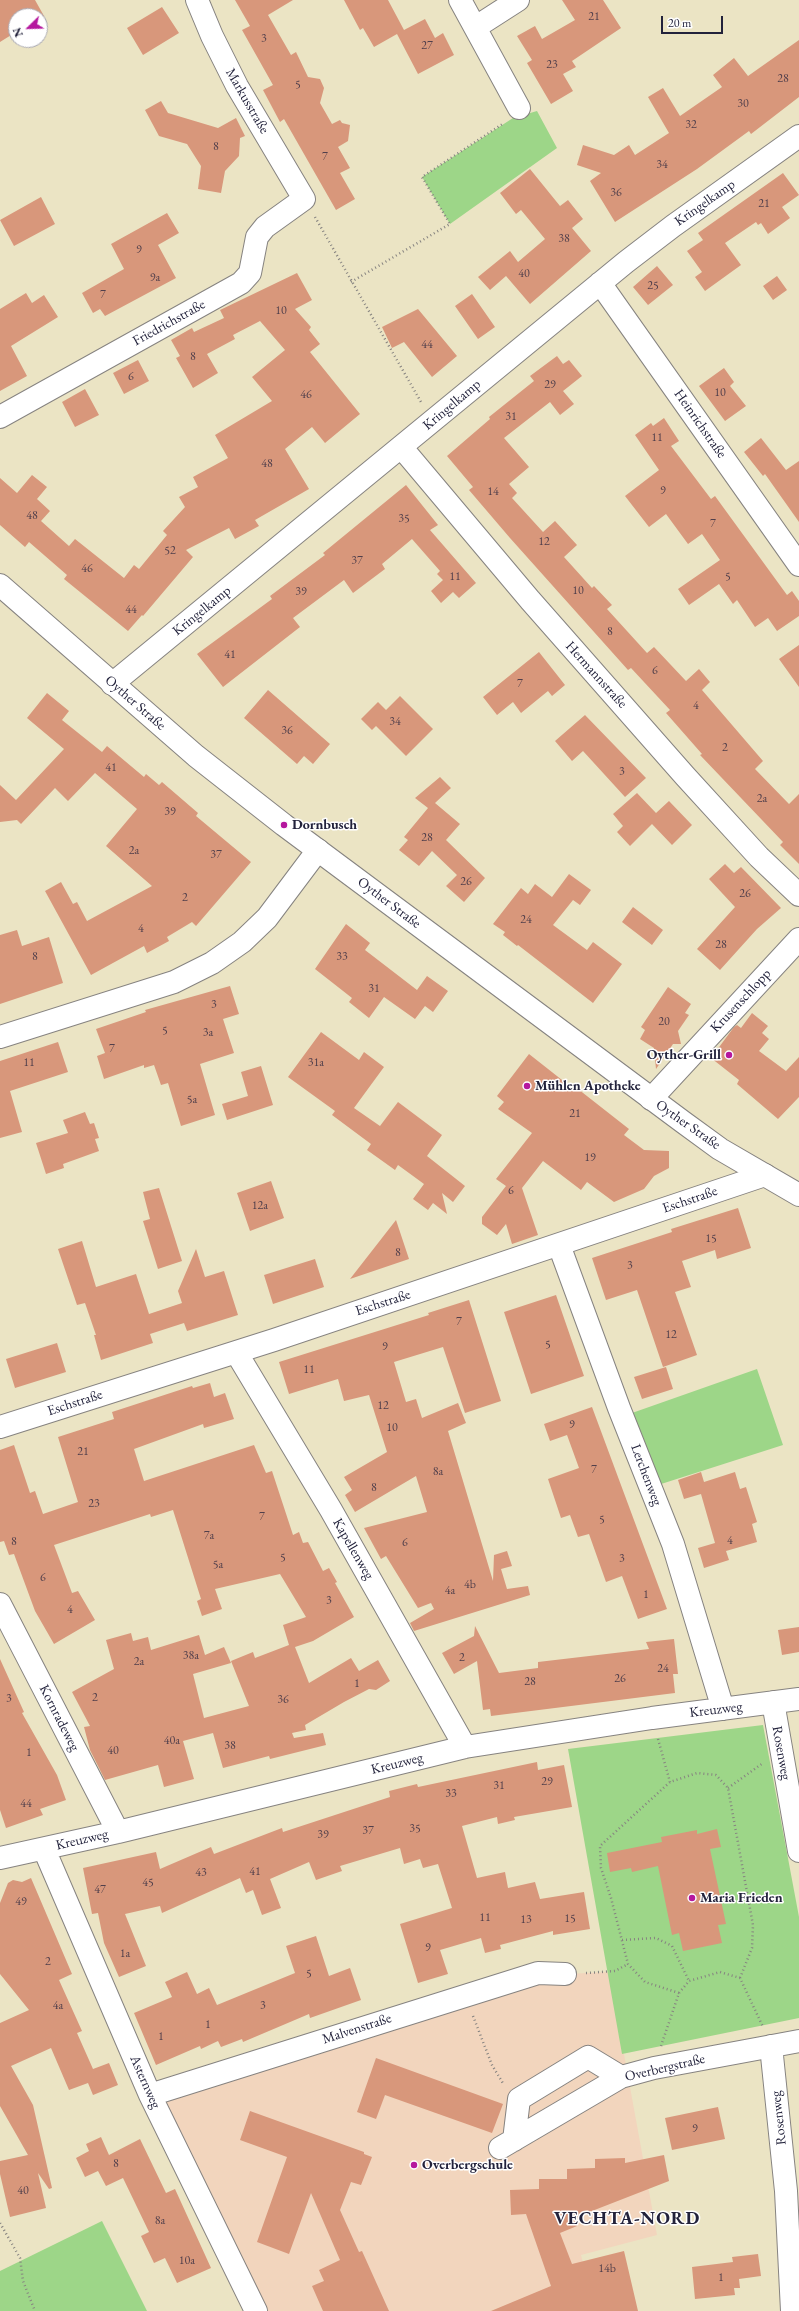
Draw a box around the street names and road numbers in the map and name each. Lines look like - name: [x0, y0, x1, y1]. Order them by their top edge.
- street label: Markusstraße: [222, 65, 272, 137]
- street label: Kringelkamp: [671, 176, 739, 230]
- street label: Friedrichstraße: [130, 296, 208, 350]
- street label: Kringelkamp: [420, 376, 484, 434]
- street label: Heinrichstraße: [670, 386, 730, 462]
- street label: Kringelkamp: [169, 582, 235, 640]
- street label: Hermannstraße: [562, 638, 630, 712]
- street label: Oyther Straße: [101, 672, 169, 734]
- street label: Oyther Straße: [354, 874, 424, 932]
- street label: Krusenschlopp: [707, 966, 775, 1036]
- street label: Oyther Straße: [652, 1097, 724, 1153]
- street label: Eschstraße: [660, 1183, 720, 1217]
- street label: Eschstraße: [353, 1286, 413, 1320]
- street label: Eschstraße: [45, 1386, 105, 1420]
- street label: Lerchenweg: [627, 1442, 665, 1508]
- street label: Kapellenweg: [329, 1515, 377, 1583]
- street label: Kornradeweg: [35, 1682, 83, 1754]
- street label: Kreuzweg: [689, 1698, 743, 1722]
- street label: Rosenweg: [768, 1725, 794, 1781]
- street label: Kreuzweg: [369, 1749, 425, 1779]
- street label: Kreuzweg: [54, 1826, 110, 1854]
- street label: Malvenstraße: [320, 2010, 394, 2048]
- street label: Overbergstraße: [623, 2051, 707, 2085]
- street label: Asternweg: [126, 2053, 164, 2111]
- street label: Rosenweg: [768, 2090, 790, 2146]

